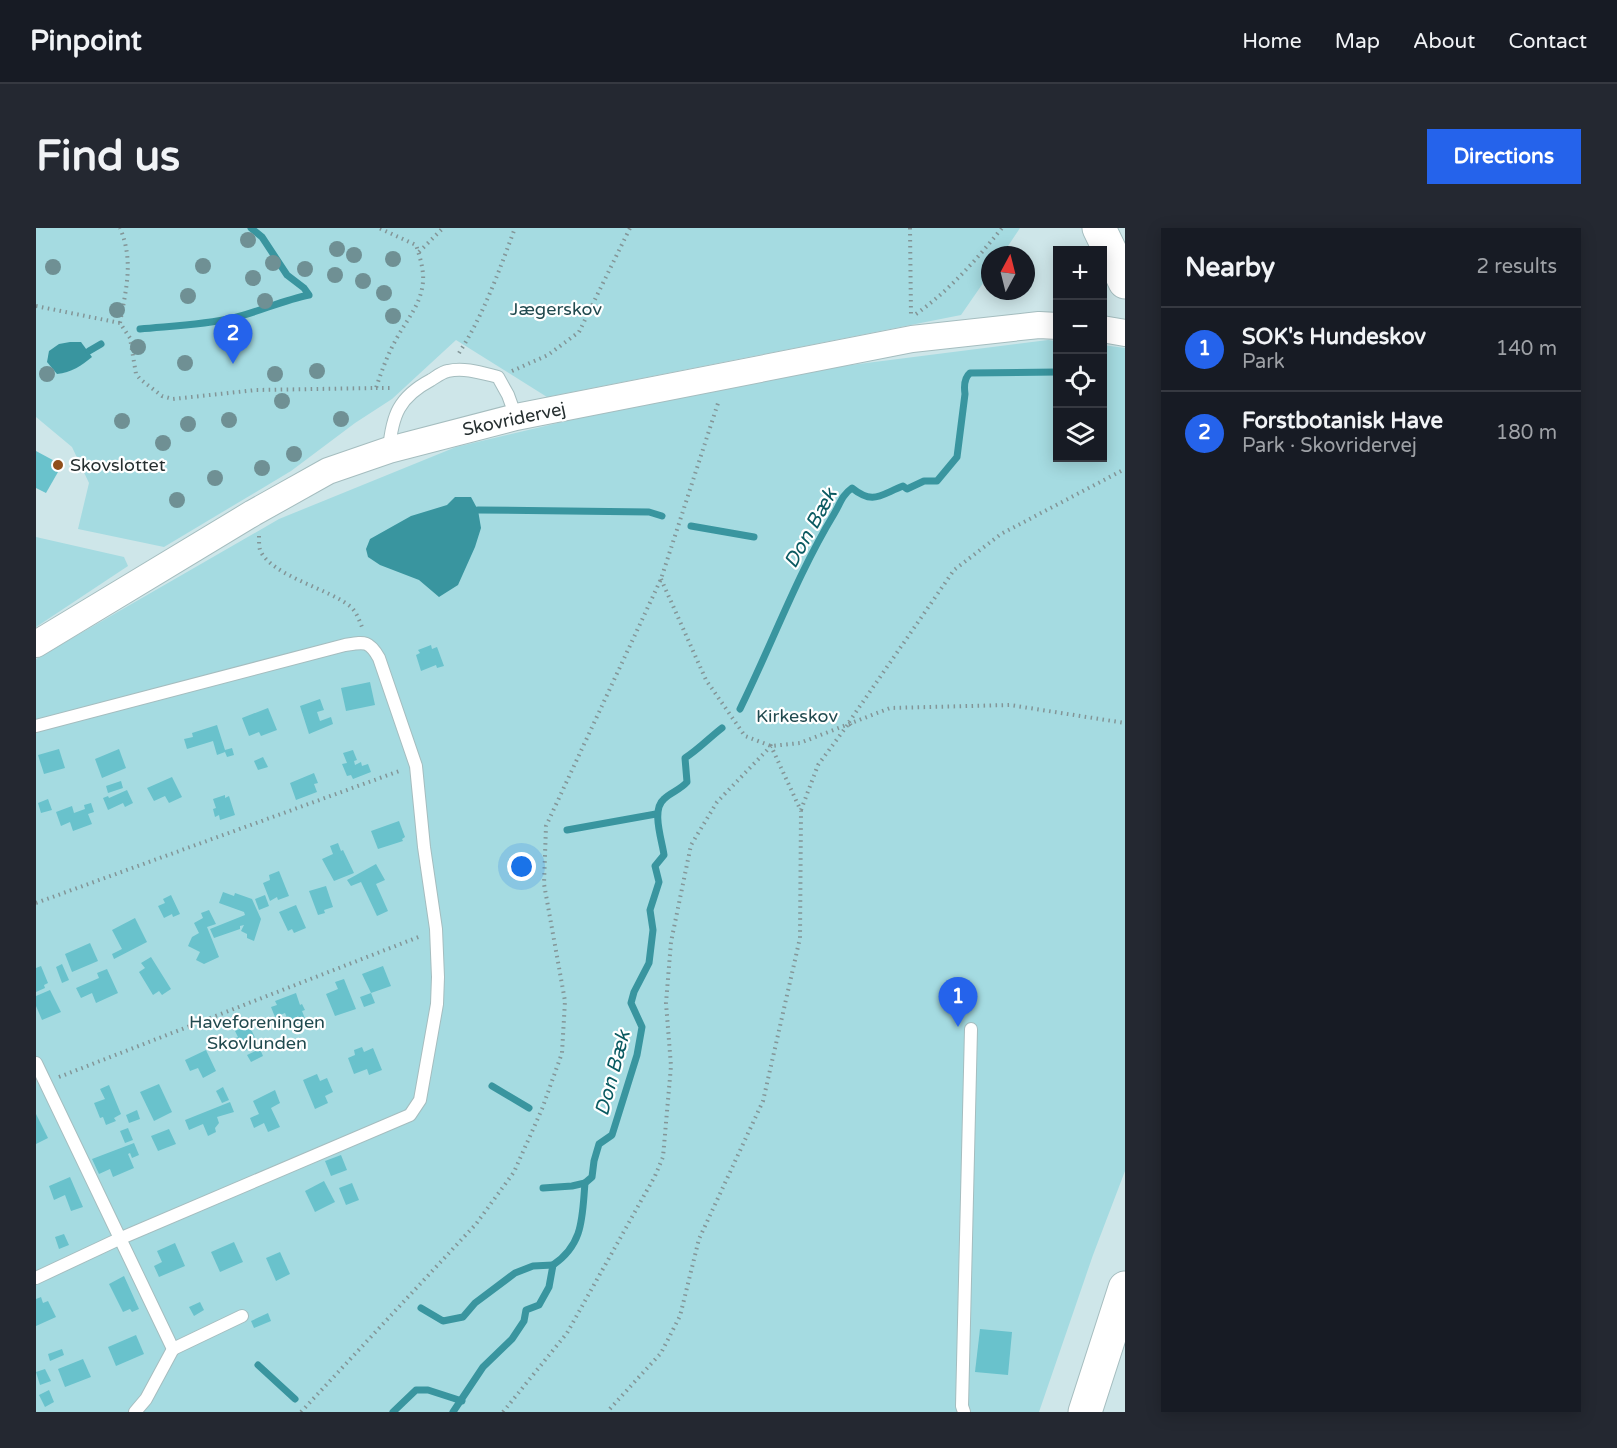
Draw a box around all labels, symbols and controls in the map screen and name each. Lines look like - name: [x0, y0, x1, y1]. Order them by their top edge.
- text: Pinpoint: [30, 24, 142, 58]
- text: Home: [1242, 29, 1302, 54]
- text: Map: [1335, 29, 1380, 54]
- text: About: [1413, 29, 1475, 54]
- text: Contact: [1508, 29, 1587, 54]
- button: Directions: [1427, 129, 1581, 184]
- text: Find us: [36, 131, 180, 182]
- north arrow: [981, 246, 1035, 300]
- map controls: [1053, 246, 1107, 462]
- button: +: [1053, 246, 1107, 300]
- text: Nearby: [1185, 252, 1275, 283]
- text: 2 results: [1477, 255, 1557, 279]
- park label: Jægerskov: [510, 298, 602, 320]
- button: −: [1053, 300, 1107, 354]
- pin: 2: [214, 314, 252, 364]
- text: SOK's Hundeskov: [1242, 324, 1426, 350]
- text: 1: [1198, 337, 1211, 361]
- text: 140 m: [1496, 337, 1557, 361]
- text: Park: [1242, 350, 1285, 374]
- button: locate: [1053, 354, 1107, 408]
- street label: Skovridervej: [460, 397, 568, 441]
- button: layers: [1053, 408, 1107, 462]
- text: Forstbotanisk Have: [1242, 408, 1443, 434]
- text: 2: [1198, 421, 1211, 445]
- text: 180 m: [1496, 421, 1557, 445]
- text: Park · Skovridervej: [1242, 434, 1417, 458]
- place label: Skovslottet: [70, 454, 166, 476]
- marker: Skovslottet: [51, 458, 65, 472]
- water label: Don Bæk: [779, 483, 844, 572]
- park label: Kirkeskov: [756, 705, 838, 727]
- your location: [507, 852, 536, 881]
- pin: 1: [938, 978, 978, 1027]
- park label: Haveforeningen Skovlunden: [189, 1011, 325, 1054]
- water label: Don Bæk: [590, 1026, 636, 1118]

